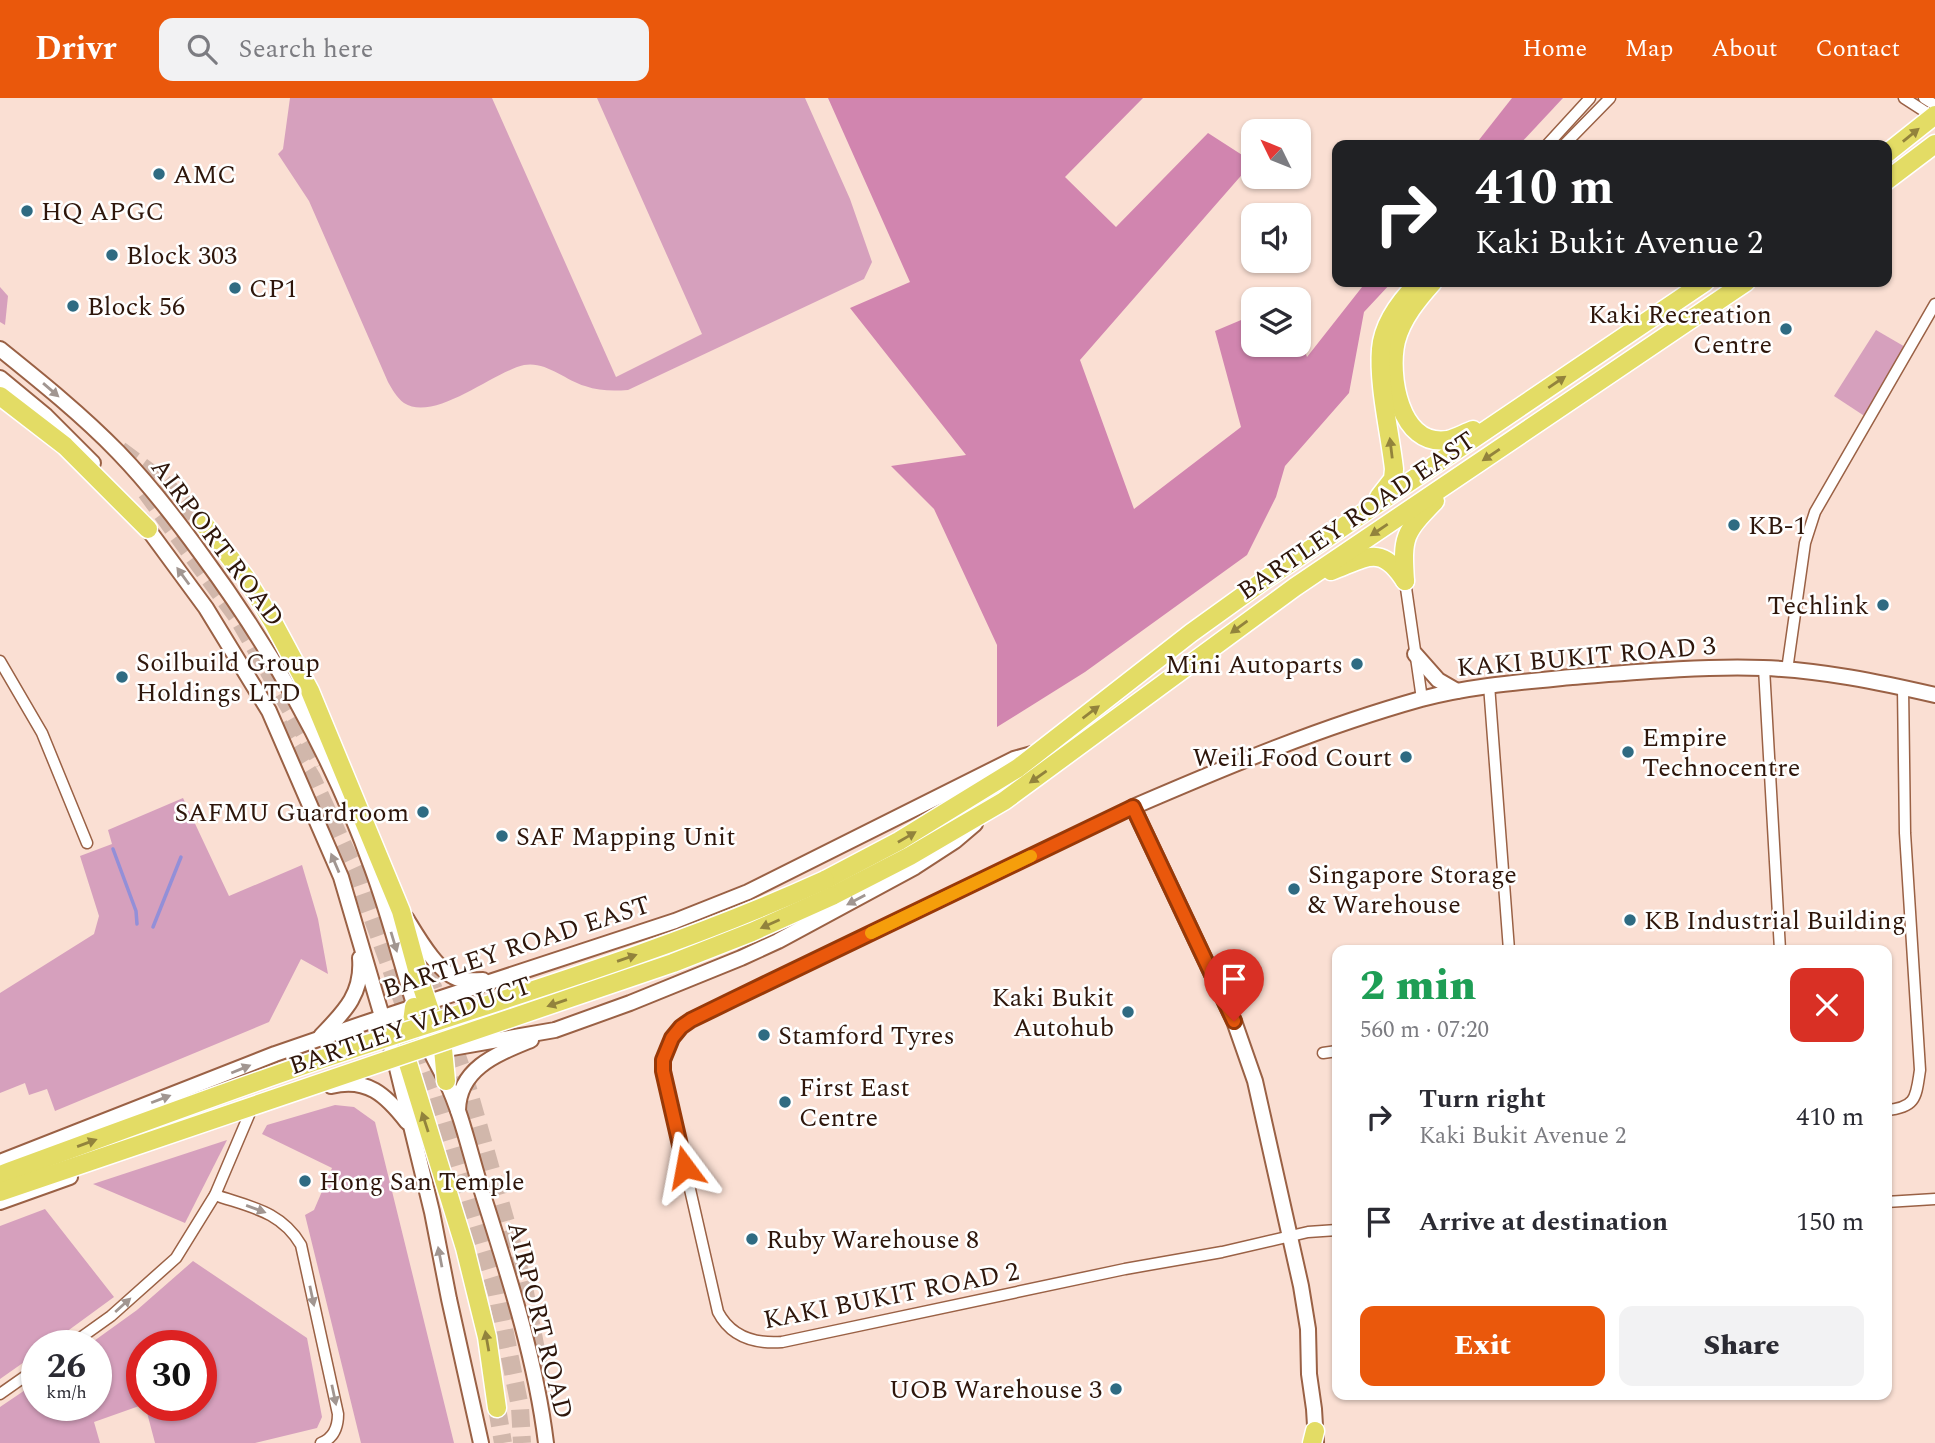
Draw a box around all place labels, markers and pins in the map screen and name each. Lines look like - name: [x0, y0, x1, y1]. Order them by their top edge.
- place label: AMC: [173, 155, 236, 195]
- marker: AMC: [151, 166, 167, 182]
- place label: HQ APGC: [41, 192, 164, 232]
- marker: HQ APGC: [19, 203, 35, 219]
- place label: Block 303: [126, 236, 237, 276]
- marker: Block 303: [104, 247, 120, 263]
- place label: CP1: [249, 269, 297, 309]
- marker: CP1: [227, 280, 243, 296]
- place label: Block 56: [87, 287, 185, 327]
- place label: Kaki Recreation Centre: [1588, 295, 1772, 365]
- marker: Block 56: [65, 298, 81, 314]
- marker: Kaki Recreation Centre: [1778, 321, 1794, 337]
- place label: KB-1: [1748, 506, 1807, 546]
- marker: KB-1: [1726, 517, 1742, 533]
- place label: Techlink: [1767, 586, 1869, 626]
- marker: Techlink: [1875, 597, 1891, 613]
- place label: Soilbuild Group Holdings LTD: [136, 643, 320, 713]
- place label: Mini Autoparts: [1165, 645, 1343, 685]
- marker: Mini Autoparts: [1349, 656, 1365, 672]
- marker: Soilbuild Group Holdings LTD: [114, 669, 130, 685]
- place label: Empire Technocentre: [1642, 718, 1800, 788]
- place label: Weili Food Court: [1192, 738, 1392, 778]
- marker: Empire Technocentre: [1620, 744, 1636, 760]
- marker: Weili Food Court: [1398, 749, 1414, 765]
- place label: SAFMU Guardroom: [175, 793, 409, 833]
- marker: SAFMU Guardroom: [415, 804, 431, 820]
- place label: SAF Mapping Unit: [516, 817, 735, 857]
- marker: SAF Mapping Unit: [494, 828, 510, 844]
- place label: Singapore Storage & Warehouse: [1308, 855, 1517, 925]
- marker: Singapore Storage & Warehouse: [1286, 881, 1302, 897]
- place label: KB Industrial Building: [1644, 901, 1906, 941]
- marker: KB Industrial Building: [1622, 912, 1638, 928]
- pin: [1204, 949, 1264, 1021]
- place label: Kaki Bukit Autohub: [992, 978, 1114, 1048]
- marker: Kaki Bukit Autohub: [1120, 1004, 1136, 1020]
- place label: Stamford Tyres: [778, 1016, 955, 1056]
- marker: Stamford Tyres: [756, 1027, 772, 1043]
- place label: First East Centre: [799, 1068, 910, 1138]
- marker: First East Centre: [777, 1094, 793, 1110]
- place label: Hong San Temple: [319, 1162, 525, 1202]
- marker: Hong San Temple: [297, 1173, 313, 1189]
- place label: Ruby Warehouse 8: [766, 1220, 979, 1260]
- marker: Ruby Warehouse 8: [744, 1231, 760, 1247]
- place label: UOB Warehouse 3: [889, 1370, 1102, 1410]
- marker: UOB Warehouse 3: [1108, 1381, 1124, 1397]

